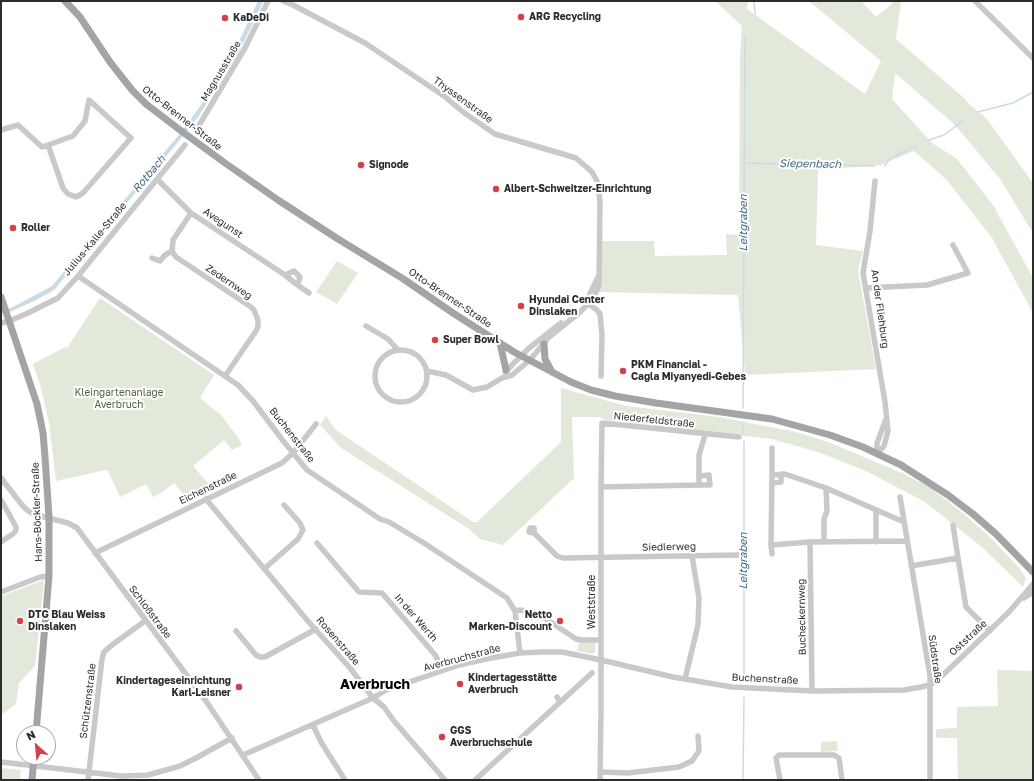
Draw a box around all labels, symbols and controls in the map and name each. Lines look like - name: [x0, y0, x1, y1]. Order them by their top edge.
- place label: ARG Recycling: [529, 11, 601, 23]
- place label: KaDeDi: [233, 12, 269, 24]
- marker: ARG Recycling: [516, 12, 526, 22]
- marker: KaDeDi: [220, 13, 230, 23]
- street label: Magnusstraße: [198, 39, 244, 103]
- street label: Thyssenstraße: [431, 74, 495, 126]
- street label: Otto-Brenner-Straße: [140, 83, 224, 153]
- water label: Rotbach: [130, 153, 168, 195]
- water label: Siepenbach: [779, 157, 841, 171]
- place label: Signode: [369, 159, 409, 171]
- marker: Signode: [356, 160, 366, 170]
- place label: Albert-Schweitzer-Einrichtung: [504, 183, 651, 195]
- marker: Albert-Schweitzer-Einrichtung: [491, 184, 501, 194]
- water label: Leitgraben: [737, 195, 751, 251]
- street label: Julius-Kalle-Straße: [61, 200, 129, 278]
- street label: Avegunst: [201, 205, 245, 241]
- place label: Roller: [21, 222, 50, 234]
- marker: Roller: [8, 223, 18, 233]
- street label: Zedernweg: [203, 262, 255, 302]
- street label: Otto-Brenner-Straße: [406, 266, 494, 330]
- street label: An der Fliehburg: [869, 269, 891, 349]
- place label: Hyundai Center Dinslaken: [529, 294, 605, 318]
- marker: Hyundai Center Dinslaken: [516, 301, 526, 311]
- place label: Super Bowl: [443, 334, 499, 346]
- marker: Super Bowl: [430, 335, 440, 345]
- place label: PKM Financial - Cagla Miyanyedi-Gebes: [631, 359, 746, 382]
- marker: PKM Financial - Cagla Miyanyedi-Gebes: [618, 366, 628, 376]
- park label: Kleingartenanlage Averbruch: [75, 387, 163, 410]
- street label: Buchenstraße: [267, 405, 317, 465]
- street label: Niederfeldstraße: [613, 410, 695, 430]
- street label: Hans-Böckler-Straße: [29, 462, 45, 562]
- street label: Eichenstraße: [177, 469, 239, 507]
- water label: Leitgraben: [737, 533, 751, 589]
- street label: Siedlerweg: [642, 541, 696, 553]
- street label: Weststraße: [586, 575, 598, 629]
- street label: Bucheckernweg: [795, 579, 809, 655]
- street label: Schloßstraße: [126, 583, 174, 641]
- street label: In der Werth: [392, 592, 440, 644]
- place label: DTG Blau Weiss Dinslaken: [28, 609, 105, 632]
- place label: Netto Marken-Discount: [469, 609, 552, 632]
- street label: Rosenstraße: [314, 614, 362, 668]
- marker: DTG Blau Weiss Dinslaken: [15, 616, 25, 626]
- marker: Netto Marken-Discount: [555, 616, 565, 626]
- street label: Oststraße: [947, 618, 989, 658]
- street label: Südstraße: [926, 634, 944, 684]
- street label: Averbruchstraße: [422, 642, 502, 674]
- street label: Schützenstraße: [77, 663, 99, 739]
- street label: Buchenstraße: [731, 671, 799, 687]
- place label: Kindertagesstätte Averbruch: [468, 672, 557, 696]
- place label: Kindertageseinrichtung Karl-Leisner: [116, 675, 231, 698]
- district label: Averbruch: [340, 677, 410, 693]
- marker: Kindertagesstätte Averbruch: [455, 679, 465, 689]
- marker: Kindertageseinrichtung Karl-Leisner: [234, 682, 244, 692]
- north arrow: [16, 725, 56, 765]
- place label: GGS Averbruchschule: [450, 725, 533, 748]
- text: N: [24, 727, 37, 742]
- marker: GGS Averbruchschule: [437, 732, 447, 742]

